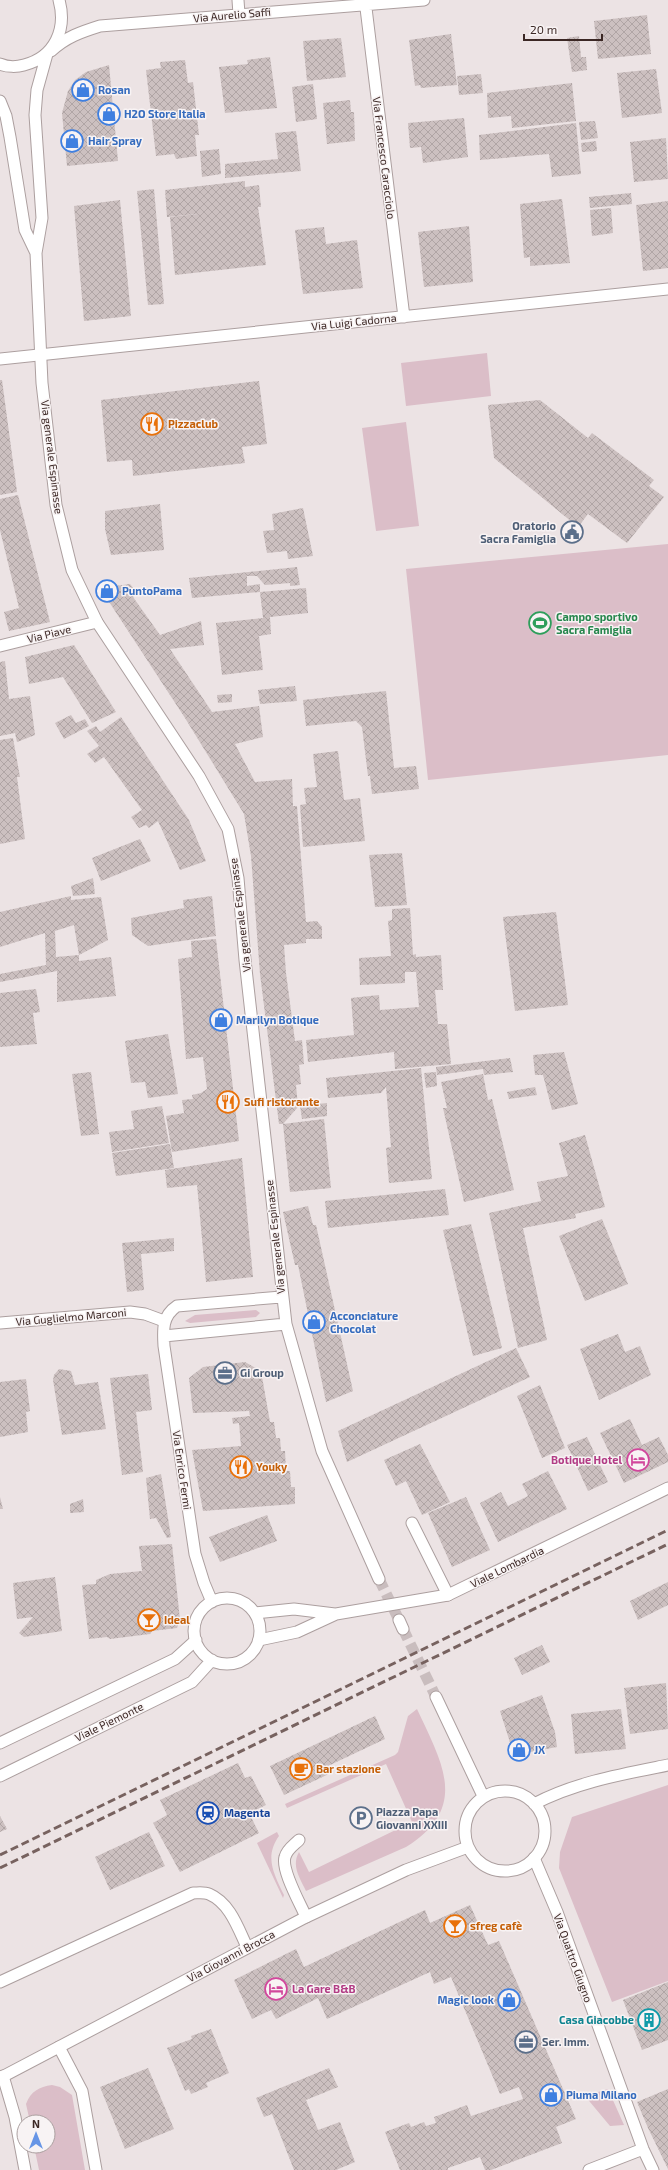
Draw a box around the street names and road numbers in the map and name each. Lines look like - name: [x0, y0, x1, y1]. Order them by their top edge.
- street label: Via Aurelio Saffi: [192, 5, 271, 24]
- street label: Via Francesco Caracciolo: [371, 96, 398, 220]
- street label: Via Luigi Cadorna: [311, 311, 397, 332]
- street label: Via generale Espinasse: [39, 399, 66, 515]
- street label: Via Piave: [26, 622, 72, 645]
- street label: Via generale Espinasse: [226, 857, 253, 973]
- street label: Via generale Espinasse: [262, 1179, 287, 1295]
- street label: Via Guglielmo Marconi: [15, 1305, 127, 1328]
- street label: Via Enrico Fermi: [170, 1429, 195, 1510]
- street label: Viale Lombardia: [468, 1543, 546, 1590]
- street label: Viale Piemonte: [72, 1699, 145, 1744]
- street label: Via Quattro Giugno: [550, 1912, 596, 2004]
- street label: Via Giovanni Brocca: [185, 1927, 277, 1984]

